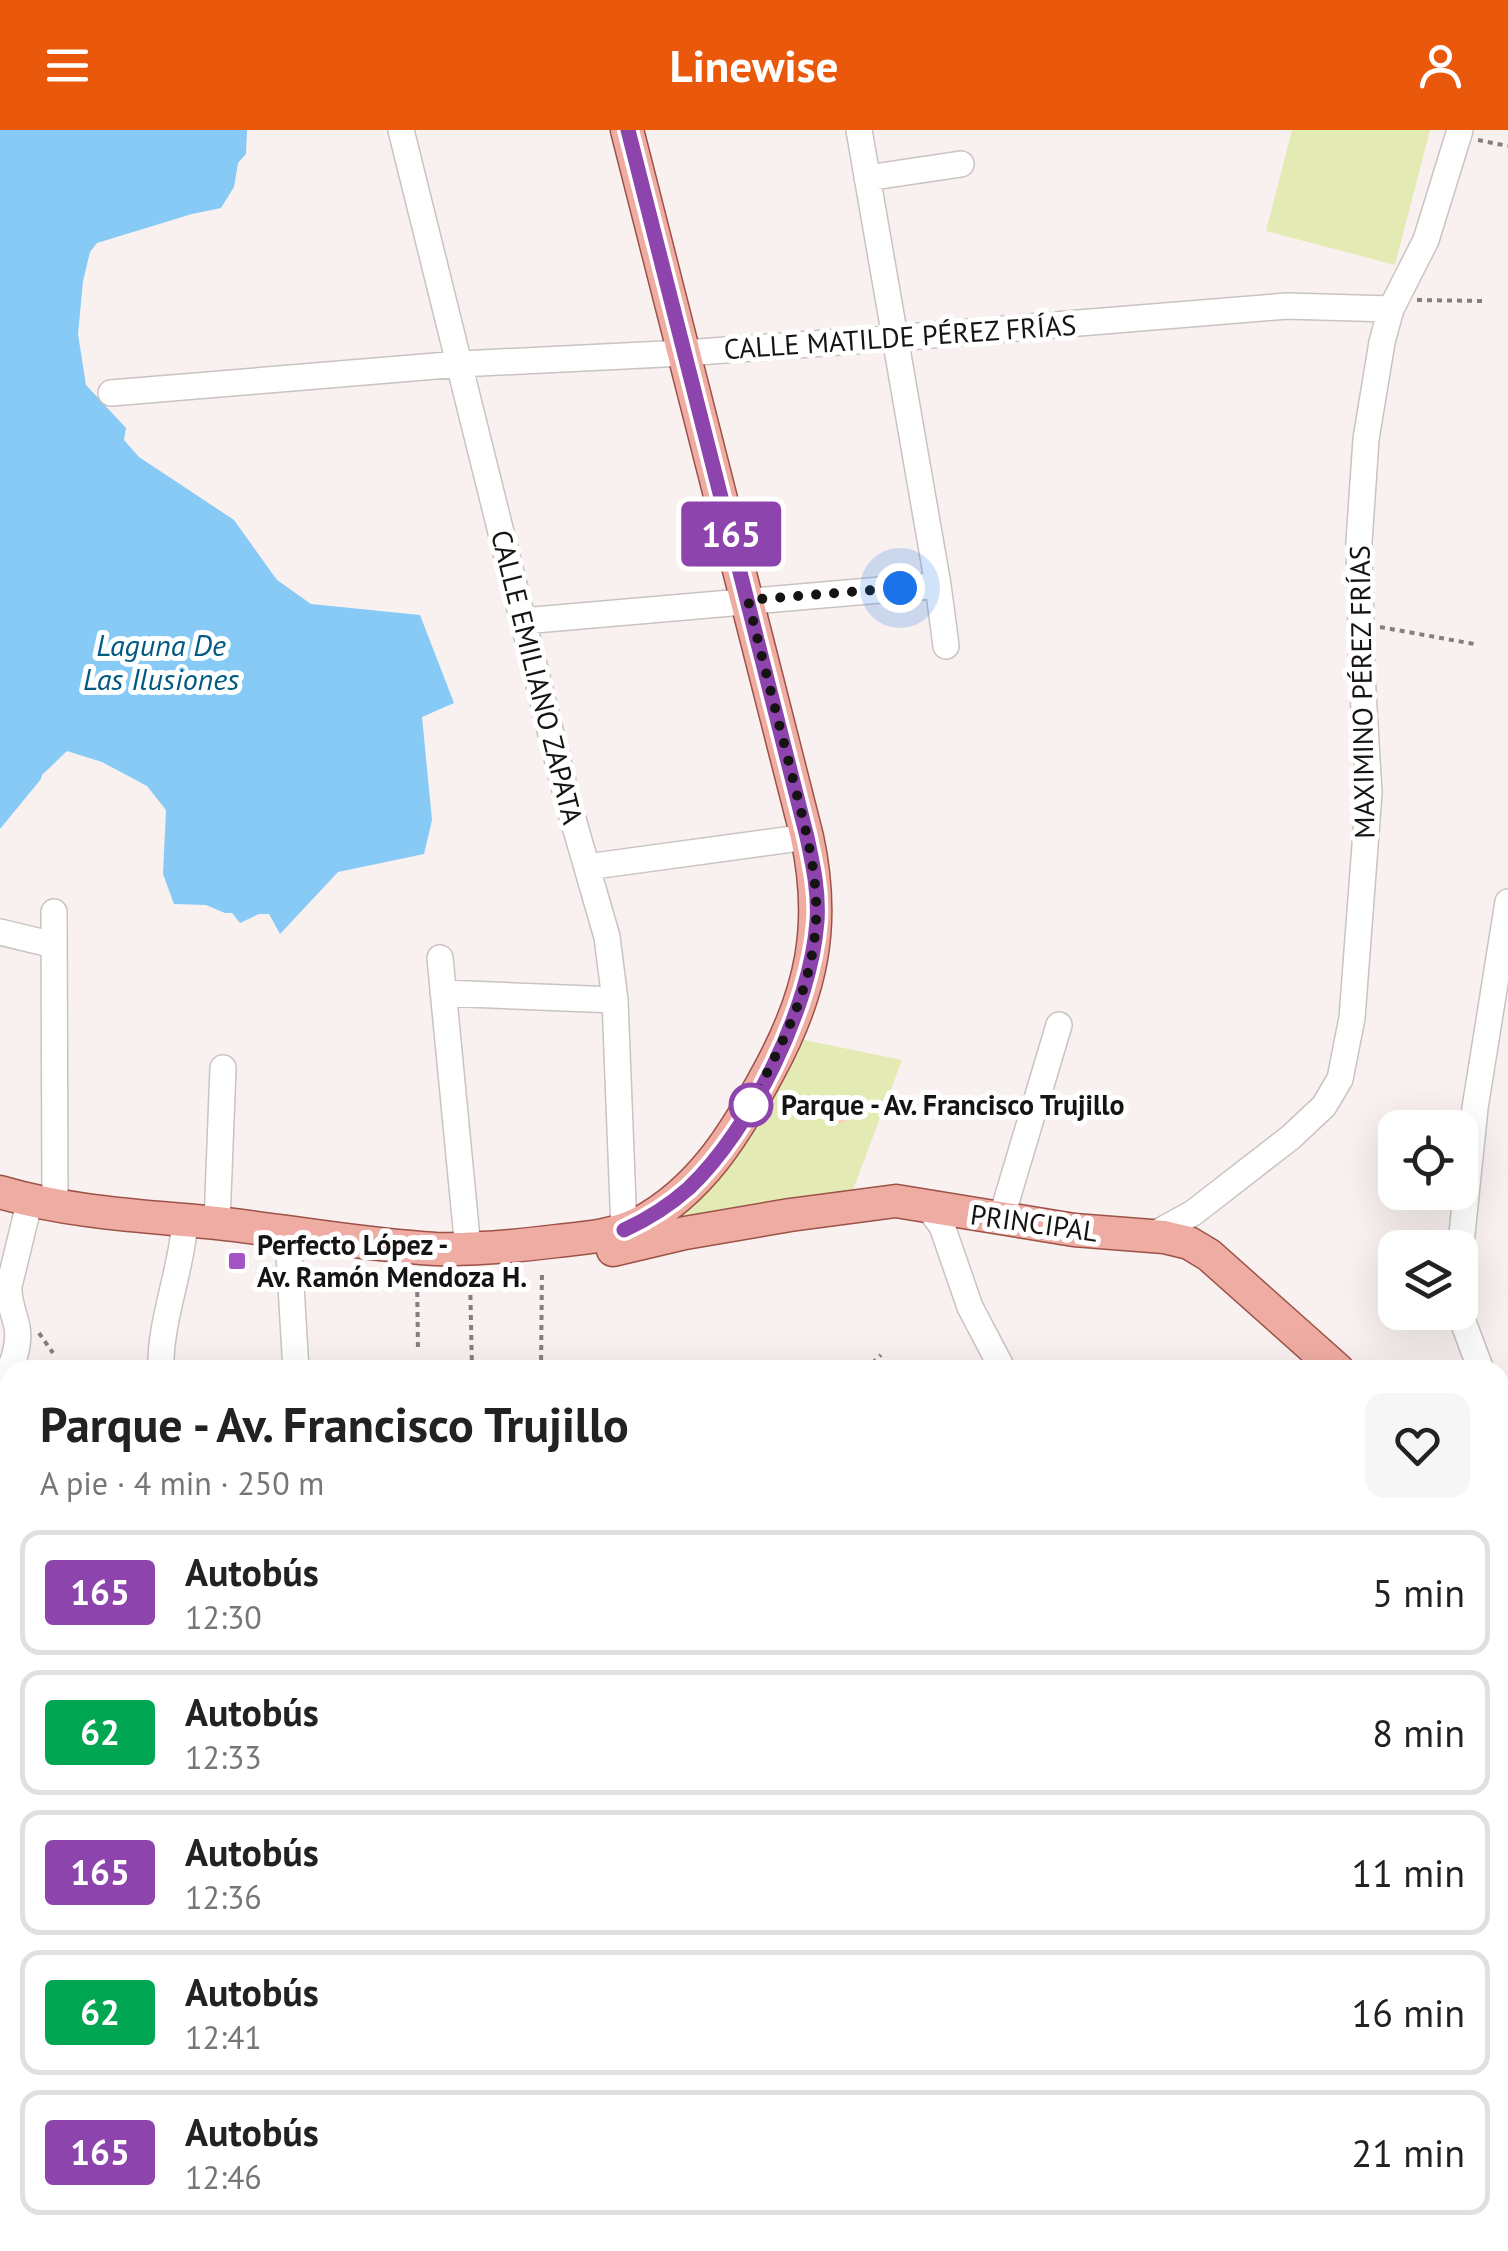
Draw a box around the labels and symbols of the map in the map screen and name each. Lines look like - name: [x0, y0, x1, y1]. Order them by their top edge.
- street label: CALLE MATILDE PÉREZ FRÍAS: [723, 306, 1077, 367]
- line badge: 165: [674, 502, 788, 566]
- street label: CALLE EMILIANO ZAPATA: [483, 526, 592, 828]
- street label: MAXIMINO PÉREZ FRÍAS: [1340, 545, 1383, 839]
- your location: [875, 563, 925, 613]
- water label: Laguna De Las Ilusiones: [83, 625, 239, 698]
- marker: Parque - Av. Francisco Trujillo: [730, 1084, 772, 1126]
- place label: Parque - Av. Francisco Trujillo: [781, 1086, 1124, 1123]
- street label: PRINCIPAL: [968, 1195, 1100, 1250]
- place label: Perfecto López - Av. Ramón Mendoza H.: [257, 1226, 527, 1295]
- marker: Perfecto López - Av. Ramón Mendoza H.: [226, 1250, 248, 1272]

